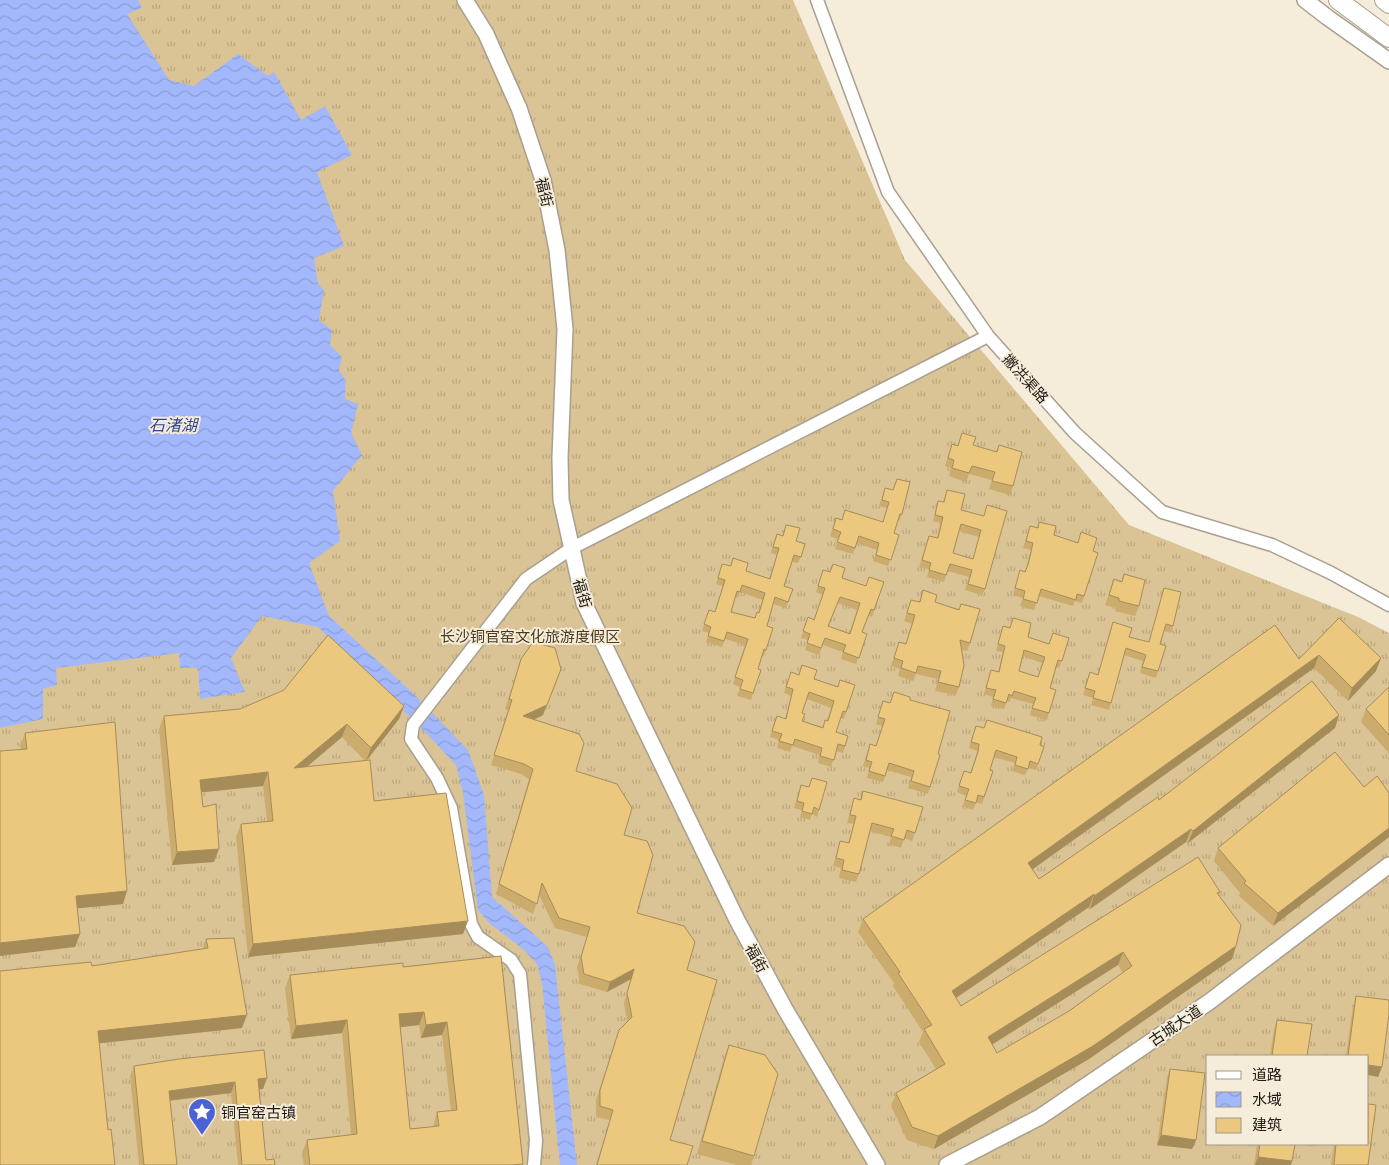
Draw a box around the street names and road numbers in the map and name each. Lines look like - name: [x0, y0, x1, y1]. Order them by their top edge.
- street label: 福街: [533, 175, 557, 209]
- street label: 撇洪渠路: [999, 350, 1053, 406]
- street label: 福街: [570, 576, 596, 610]
- street label: 福街: [742, 941, 772, 975]
- street label: 古城大道: [1145, 1001, 1205, 1049]

